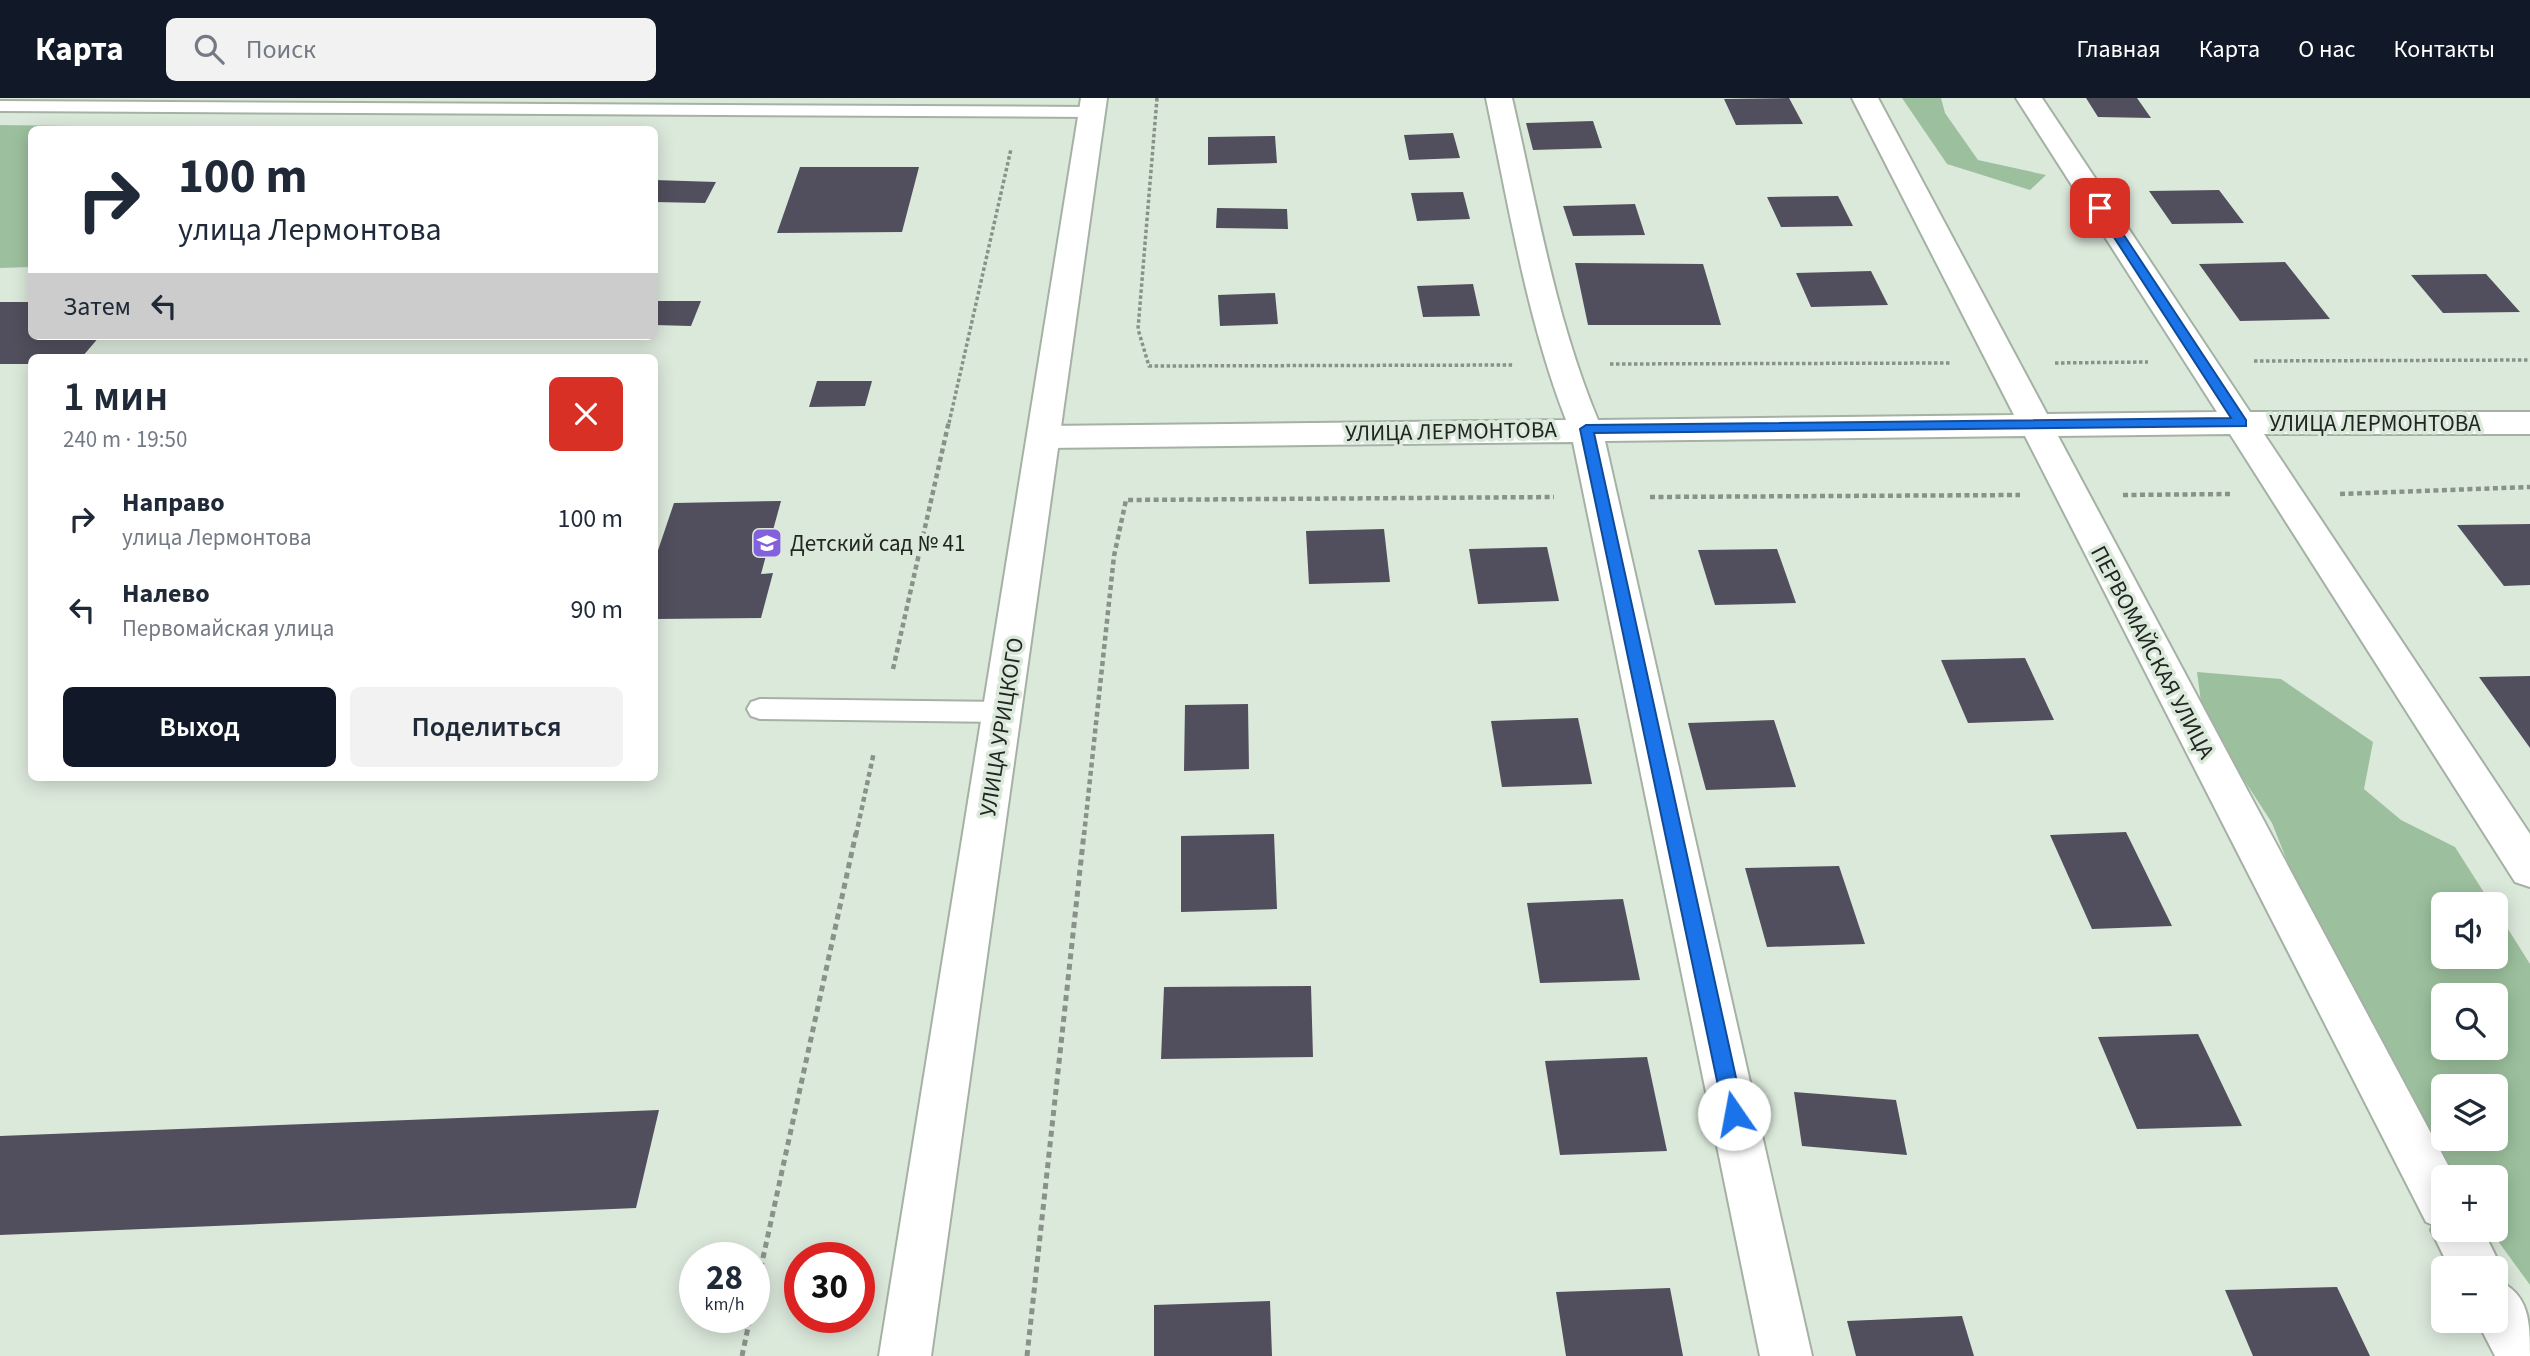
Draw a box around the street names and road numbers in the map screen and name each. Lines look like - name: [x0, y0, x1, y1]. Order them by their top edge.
- street label: УЛИЦА ЛЕРМОНТОВА: [2269, 407, 2481, 440]
- street label: УЛИЦА ЛЕРМОНТОВА: [1345, 413, 1558, 450]
- street label: ПЕРВОМАЙСКАЯ УЛИЦА: [2082, 540, 2223, 765]
- street label: УЛИЦА УРИЦКОГО: [971, 635, 1032, 819]

